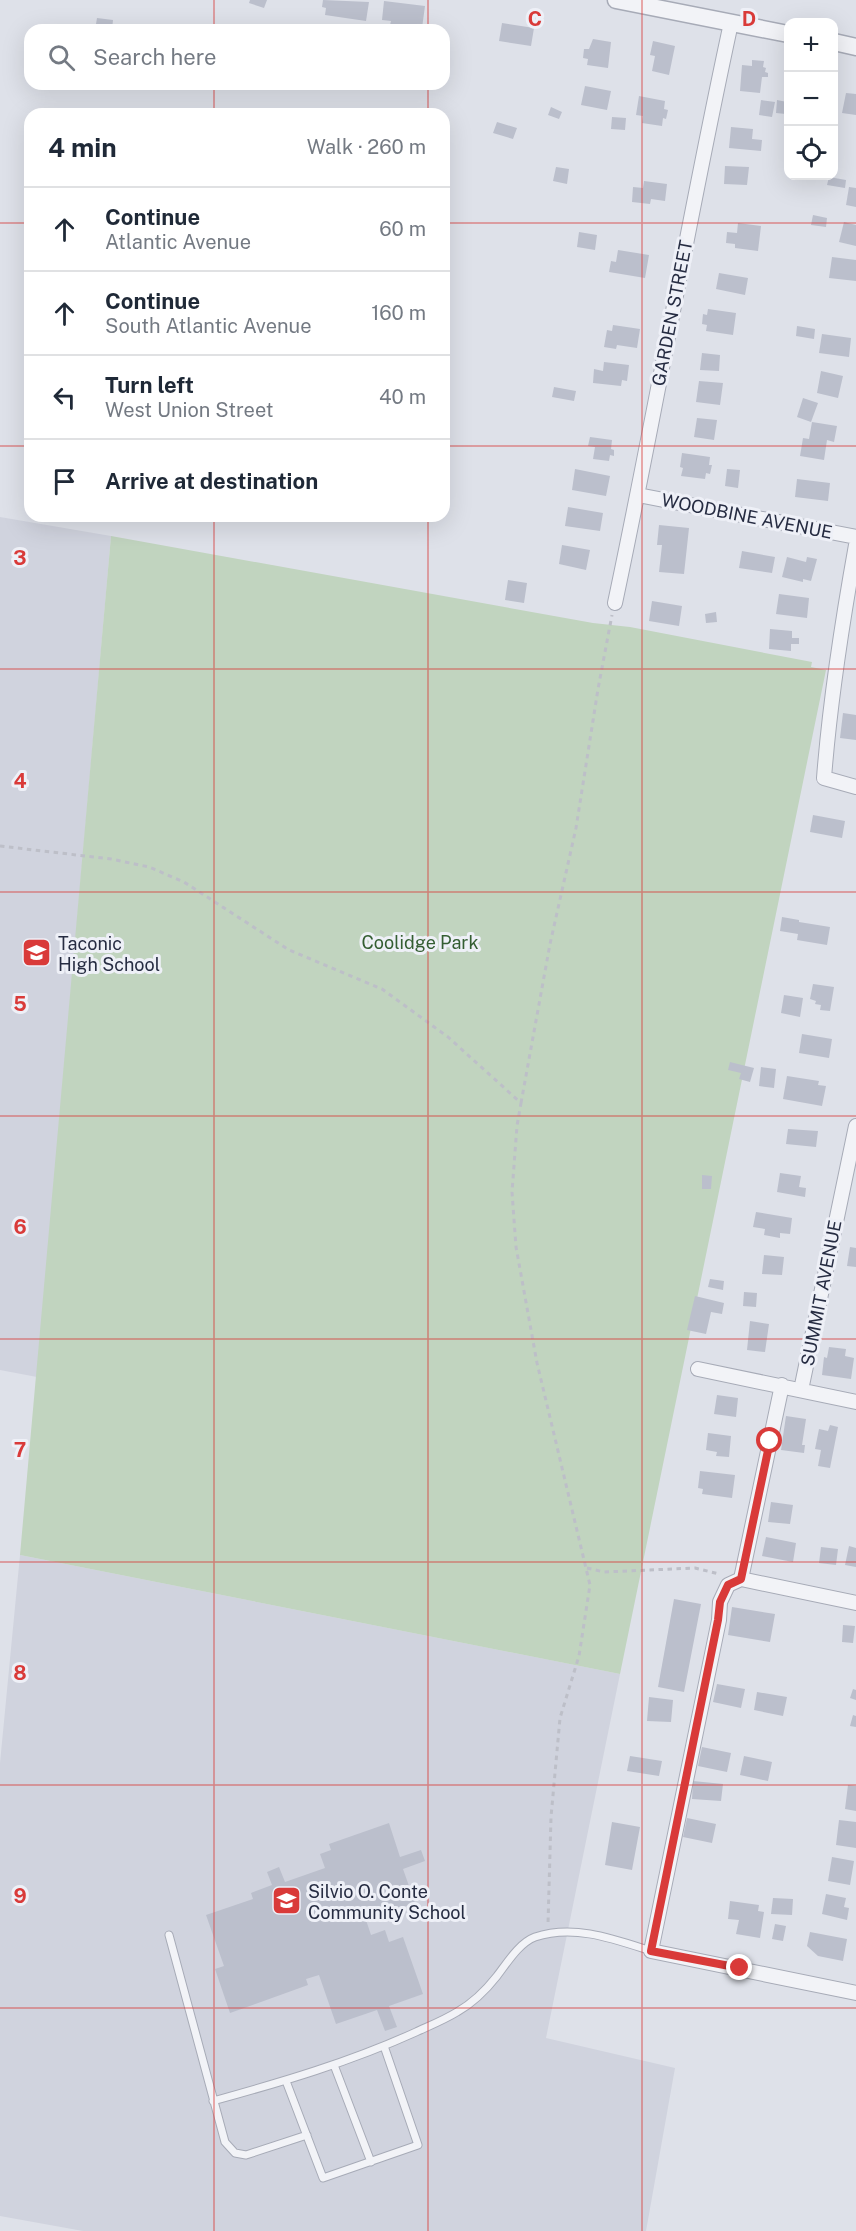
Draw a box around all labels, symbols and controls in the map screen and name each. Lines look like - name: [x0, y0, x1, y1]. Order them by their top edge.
- text: C: [528, 7, 542, 31]
- text: D: [742, 7, 756, 31]
- map controls: [784, 18, 838, 180]
- button: +: [784, 18, 838, 72]
- search box: [24, 24, 450, 90]
- icon: search: [45, 41, 78, 74]
- text: Search here: [93, 44, 217, 70]
- button: −: [784, 72, 838, 126]
- button: locate: [784, 126, 838, 180]
- text: 4 min: [48, 132, 117, 163]
- text: Walk · 260 m: [307, 135, 426, 159]
- text: Continue: [105, 204, 200, 230]
- icon: ahead: [48, 213, 81, 246]
- text: 60 m: [379, 217, 426, 241]
- text: Atlantic Avenue: [105, 230, 251, 254]
- street label: GARDEN STREET: [648, 238, 696, 388]
- text: Continue: [105, 288, 200, 314]
- icon: ahead: [48, 297, 81, 330]
- text: 160 m: [371, 301, 426, 325]
- text: South Atlantic Avenue: [105, 314, 311, 338]
- text: Turn left: [105, 372, 194, 398]
- icon: left: [48, 381, 81, 414]
- text: 40 m: [379, 385, 426, 409]
- text: West Union Street: [105, 398, 274, 422]
- icon: arrive: [48, 465, 81, 498]
- text: Arrive at destination: [105, 468, 318, 494]
- street label: WOODBINE AVENUE: [660, 489, 834, 543]
- text: 3: [13, 546, 27, 570]
- text: 4: [13, 769, 27, 793]
- park label: Coolidge Park: [362, 932, 479, 953]
- place label: Taconic High School: [58, 933, 160, 975]
- school or university icon: Taconic High School: [21, 937, 53, 969]
- text: 5: [13, 992, 27, 1016]
- text: 6: [13, 1215, 27, 1239]
- street label: SUMMIT AVENUE: [797, 1218, 845, 1368]
- route start: [756, 1427, 782, 1453]
- text: 7: [14, 1438, 26, 1462]
- text: 8: [13, 1661, 27, 1685]
- place label: Silvio O. Conte Community School: [308, 1881, 466, 1923]
- text: 9: [13, 1884, 27, 1908]
- school or university icon: Silvio O. Conte Community School: [271, 1885, 303, 1917]
- route end: [726, 1954, 752, 1980]

